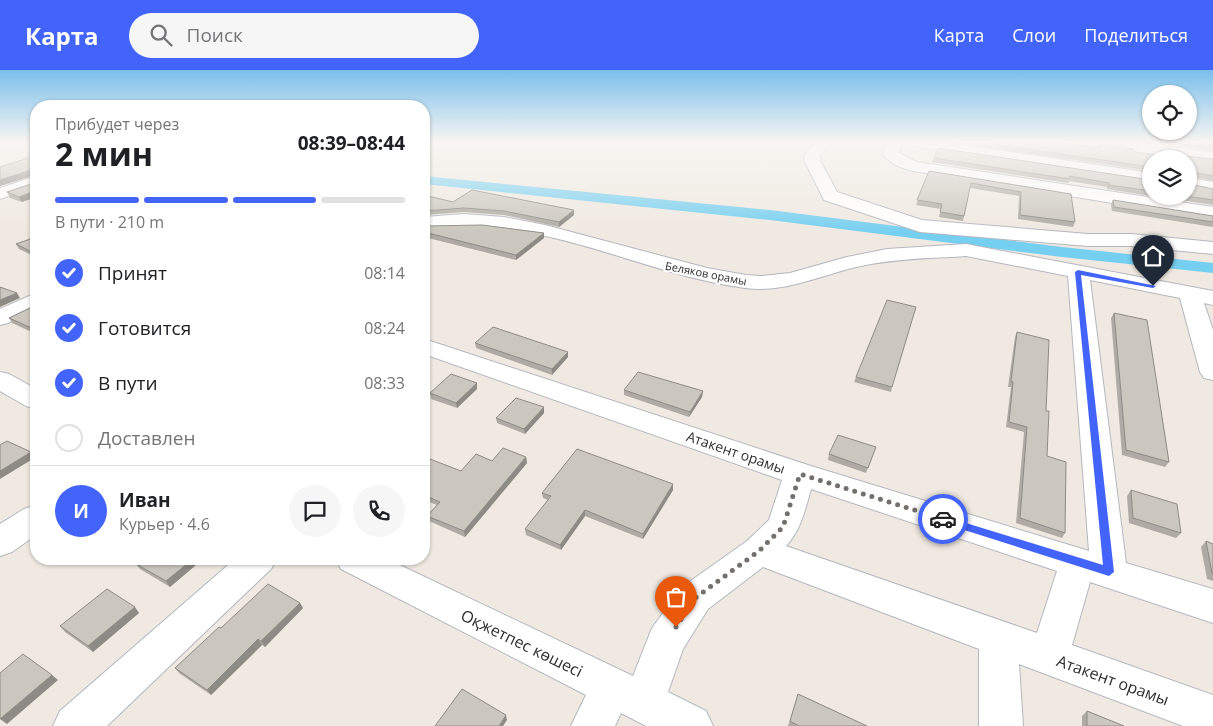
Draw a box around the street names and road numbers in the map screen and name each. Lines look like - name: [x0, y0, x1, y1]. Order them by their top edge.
- street label: Беляков орамы: [664, 258, 748, 288]
- street label: Атакент орамы: [684, 426, 788, 478]
- street label: Оқжетпес көшесі: [457, 604, 587, 682]
- street label: Атакент орамы: [1054, 649, 1172, 711]

